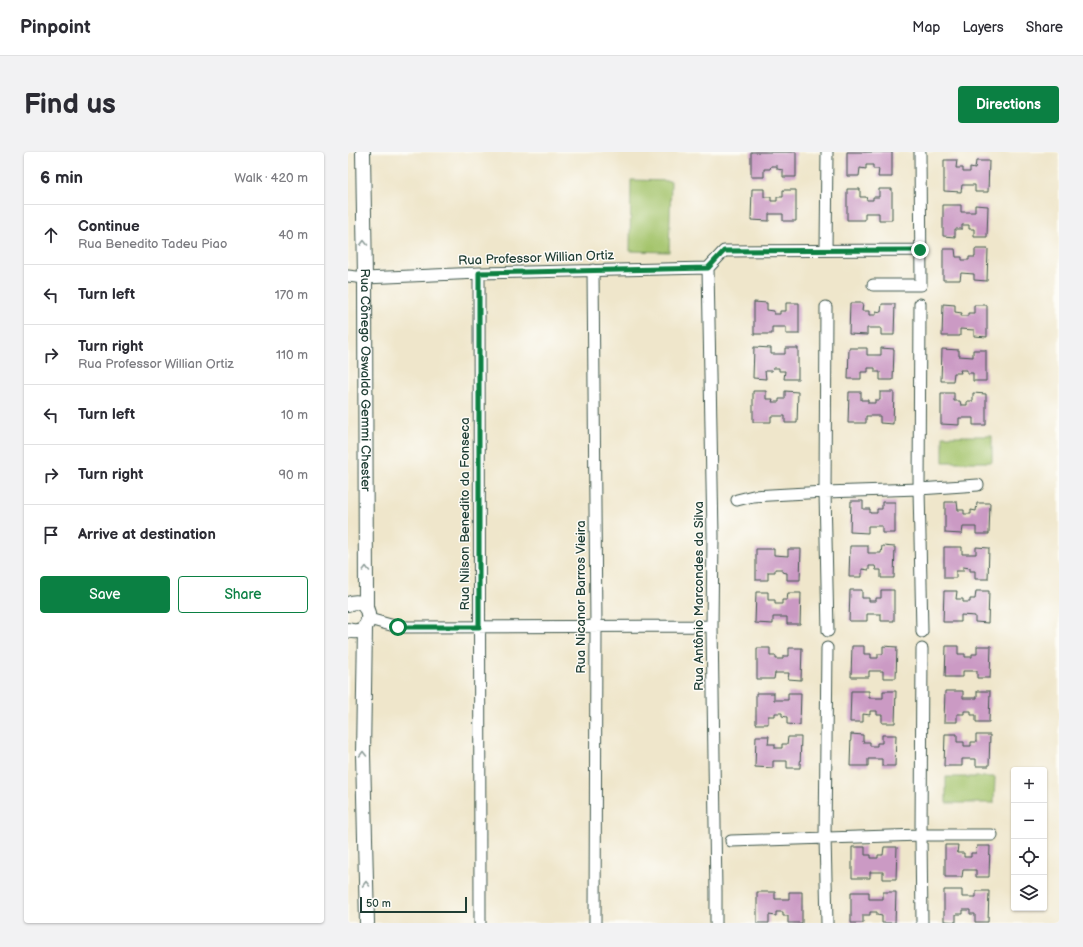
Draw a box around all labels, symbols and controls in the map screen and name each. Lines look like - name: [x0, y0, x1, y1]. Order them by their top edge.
- text: Pinpoint: [20, 16, 91, 39]
- text: Map: [912, 19, 940, 36]
- text: Layers: [962, 19, 1004, 36]
- text: Share: [1026, 19, 1063, 36]
- button: Directions: [958, 86, 1059, 123]
- text: Find us: [24, 88, 116, 121]
- text: 6 min: [40, 168, 83, 188]
- text: Walk · 420 m: [234, 170, 308, 186]
- text: Continue: [78, 217, 140, 236]
- icon: ahead: [40, 224, 62, 246]
- text: 40 m: [278, 227, 308, 243]
- text: Rua Benedito Tadeu Piao: [78, 236, 227, 252]
- one-way arrow: [360, 240, 368, 246]
- route end: [911, 241, 929, 259]
- street label: Rua Professor Willian Ortiz: [458, 247, 615, 269]
- street label: Rua Cônego Oswaldo Gemmi Chester: [357, 268, 374, 492]
- icon: left: [40, 284, 62, 306]
- text: Turn left: [78, 285, 135, 304]
- text: 170 m: [275, 287, 308, 303]
- text: Turn right: [78, 337, 143, 356]
- icon: right: [40, 344, 62, 366]
- text: 110 m: [276, 347, 308, 363]
- text: Rua Professor Willian Ortiz: [78, 356, 234, 372]
- icon: left: [40, 404, 62, 426]
- text: Turn left: [78, 405, 135, 424]
- text: 10 m: [281, 407, 308, 423]
- street label: Rua Nilson Benedito da Fonseca: [457, 417, 473, 611]
- icon: right: [40, 464, 62, 486]
- text: Turn right: [78, 465, 143, 484]
- text: 90 m: [279, 467, 308, 483]
- street label: Rua Antônio Marcondes da Silva: [691, 501, 707, 691]
- street label: Rua Nicanor Barros Vieira: [573, 520, 589, 674]
- icon: arrive: [40, 524, 62, 546]
- text: Arrive at destination: [78, 525, 216, 544]
- one-way arrow: [362, 566, 370, 572]
- button: Save: [40, 576, 170, 613]
- button: Share: [178, 576, 308, 613]
- route start: [389, 618, 407, 636]
- one-way arrow: [359, 751, 367, 757]
- map controls: [1011, 767, 1047, 911]
- button: +: [1011, 767, 1047, 803]
- button: −: [1011, 803, 1047, 839]
- button: locate: [1011, 839, 1047, 875]
- button: layers: [1011, 875, 1047, 911]
- one-way arrow: [362, 881, 370, 887]
- scale bar: [360, 895, 467, 914]
- text: 50 m: [366, 897, 391, 910]

